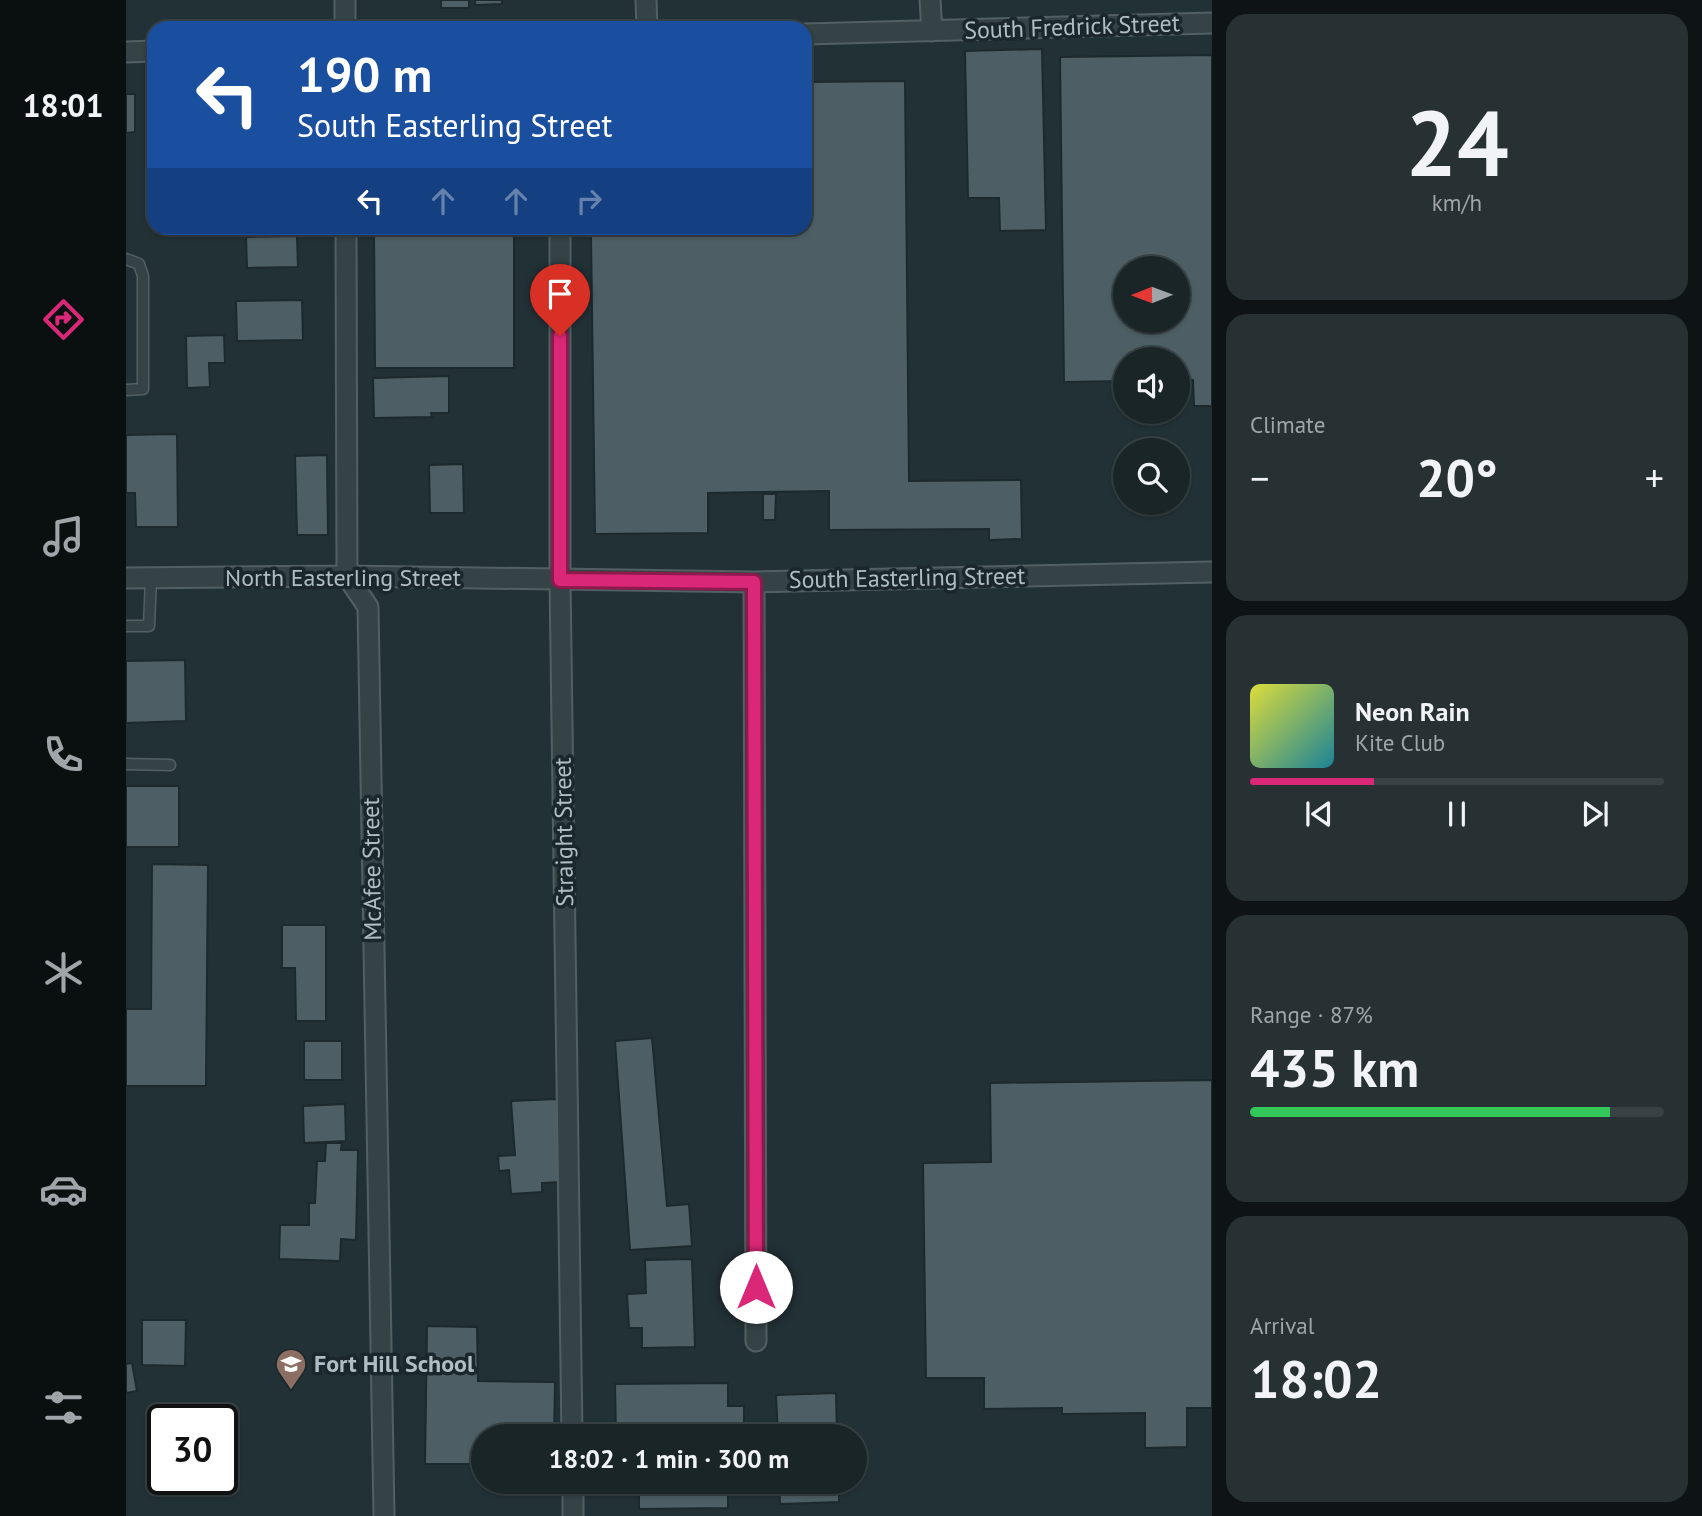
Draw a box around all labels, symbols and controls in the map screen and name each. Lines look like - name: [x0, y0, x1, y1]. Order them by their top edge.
- street label: South Fredrick Street: [964, 7, 1180, 46]
- text: 190 m: [297, 42, 432, 106]
- icon: left: [182, 49, 273, 140]
- text: 24: [1405, 83, 1509, 201]
- text: 18:01: [22, 84, 104, 126]
- text: South Easterling Street: [297, 104, 612, 146]
- icon: left: [351, 182, 389, 220]
- icon: ahead: [424, 182, 462, 220]
- icon: ahead: [497, 182, 535, 220]
- icon: right: [570, 182, 608, 220]
- text: km/h: [1432, 188, 1482, 217]
- north arrow: [1113, 256, 1190, 332]
- map controls: [1113, 256, 1190, 515]
- pin: [530, 264, 590, 336]
- icon: arrive: [541, 275, 579, 313]
- icon: directions: [39, 295, 88, 344]
- button: sound: [1113, 347, 1190, 424]
- text: Climate: [1250, 410, 1325, 439]
- button: search: [1113, 438, 1190, 515]
- text: 20°: [1416, 444, 1498, 511]
- text: −: [1250, 453, 1269, 502]
- text: +: [1645, 453, 1664, 502]
- icon: music: [39, 512, 88, 561]
- street label: South Easterling Street: [788, 560, 1025, 595]
- street label: North Easterling Street: [225, 562, 461, 593]
- text: Neon Rain: [1355, 695, 1470, 728]
- text: Kite Club: [1355, 728, 1445, 757]
- icon: phone: [39, 730, 88, 779]
- street label: Straight Street: [547, 757, 580, 907]
- icon: previous: [1300, 795, 1338, 833]
- icon: pause: [1438, 795, 1476, 833]
- icon: next: [1576, 795, 1614, 833]
- street label: McAfee Street: [355, 797, 388, 941]
- icon: climate: [39, 948, 88, 997]
- text: Range · 87%: [1250, 1000, 1373, 1029]
- text: 435 km: [1250, 1034, 1419, 1101]
- icon: car: [39, 1165, 88, 1214]
- position arrow: [719, 1250, 793, 1324]
- text: Arrival: [1250, 1311, 1314, 1340]
- text: 18:02: [1250, 1345, 1382, 1412]
- school or university icon: Fort Hill School: [274, 1347, 308, 1391]
- place label: Fort Hill School: [314, 1348, 475, 1379]
- icon: filters: [39, 1383, 88, 1432]
- speed limit sign: 30: [147, 1404, 238, 1495]
- text: 18:02 · 1 min · 300 m: [549, 1442, 789, 1475]

